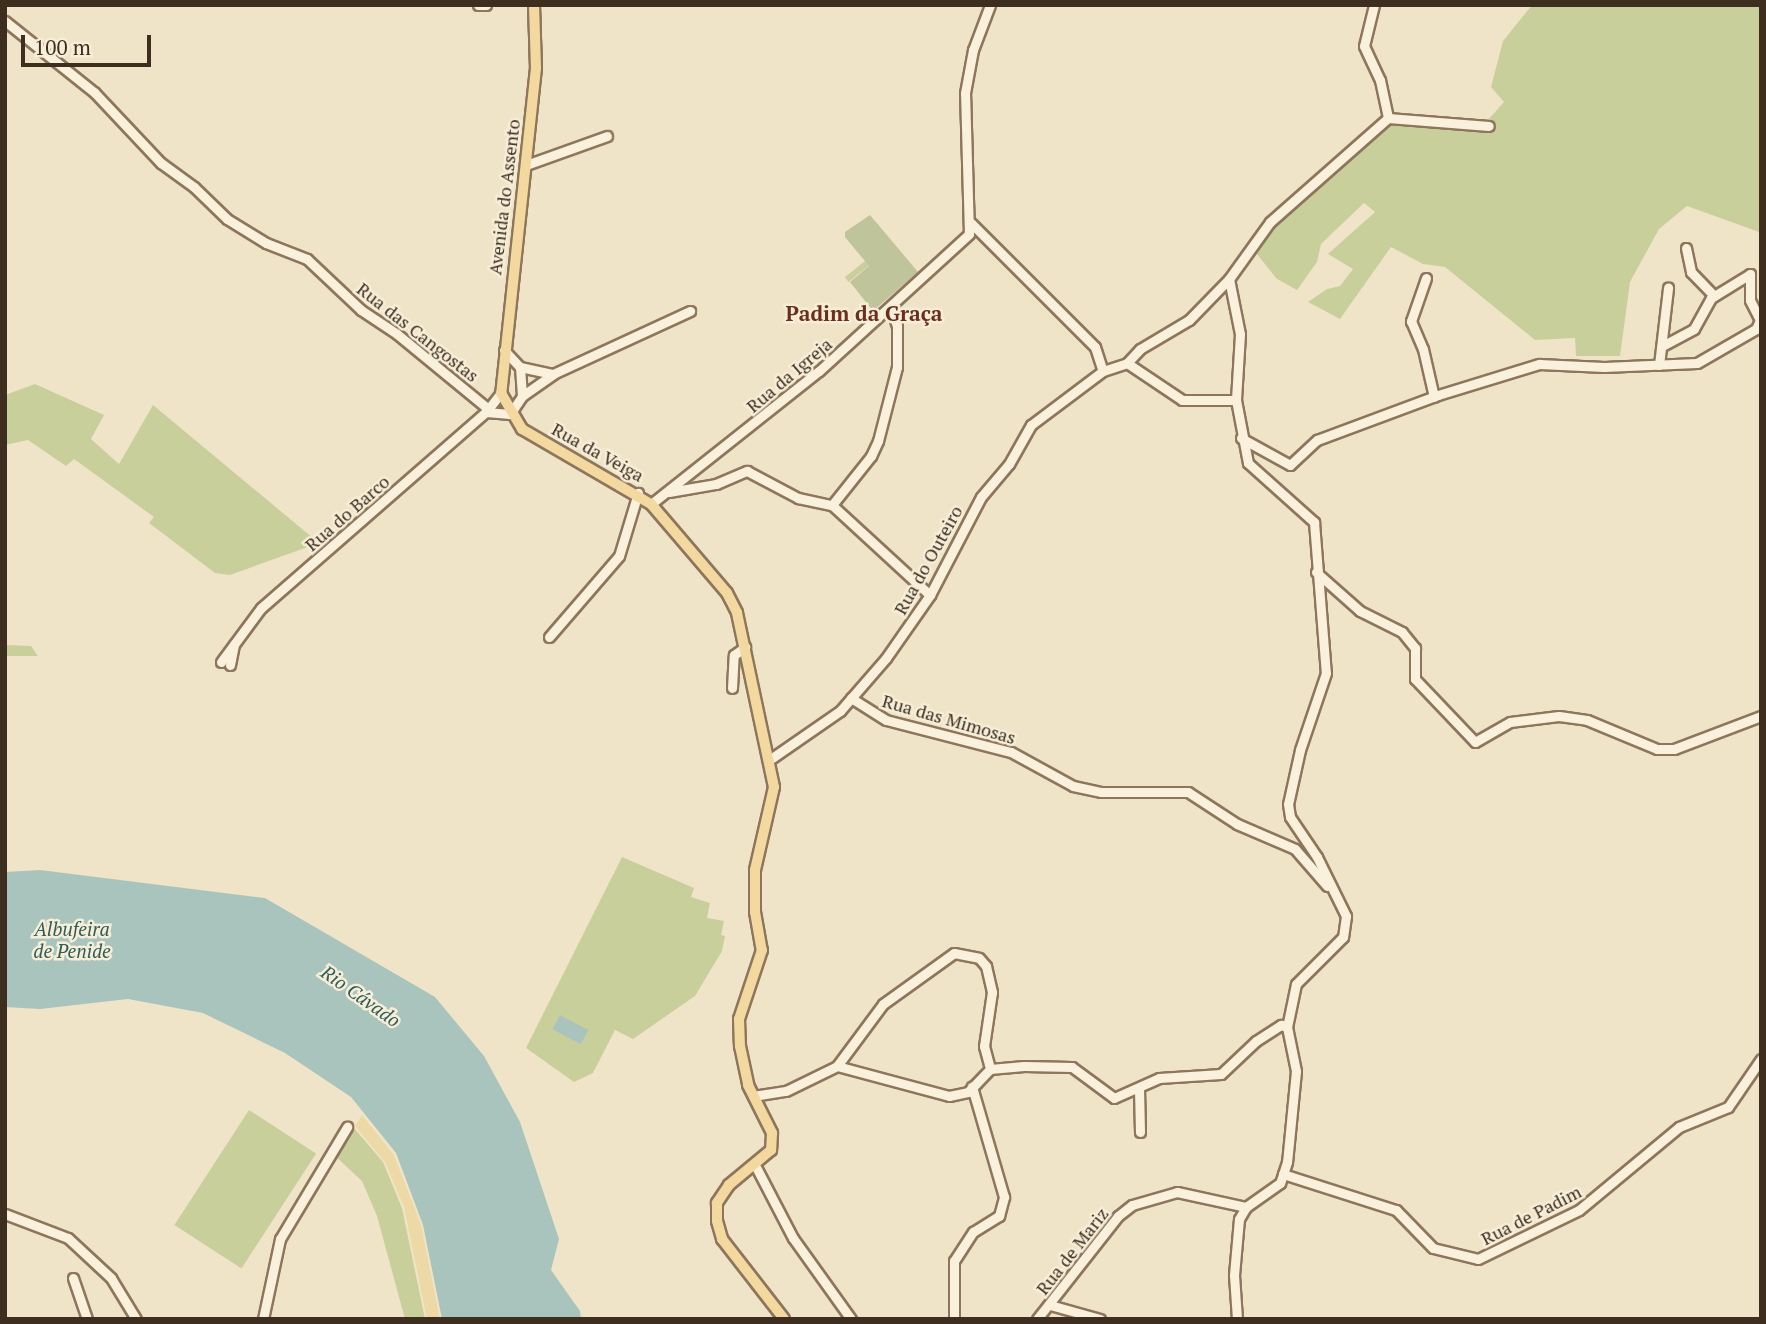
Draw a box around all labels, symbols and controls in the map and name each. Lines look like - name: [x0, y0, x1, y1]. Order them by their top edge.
- scale bar: [24, 21, 154, 65]
- text: 100 m: [34, 33, 91, 61]
- street label: Avenida do Assento: [484, 118, 524, 276]
- street label: Rua das Cangostas: [353, 278, 483, 386]
- district label: Padim da Graça: [785, 300, 943, 326]
- street label: Rua da Igreja: [742, 333, 836, 417]
- street label: Rua da Veiga: [548, 418, 648, 486]
- street label: Rua do Barco: [300, 471, 394, 555]
- street label: Rua do Outeiro: [889, 502, 967, 618]
- street label: Rua das Mimosas: [880, 690, 1018, 748]
- water label: Albufeira de Penide: [33, 918, 111, 962]
- water label: Rio Cávado: [317, 960, 405, 1032]
- street label: Rua de Padim: [1477, 1181, 1585, 1249]
- street label: Rua de Mariz: [1031, 1203, 1113, 1299]

